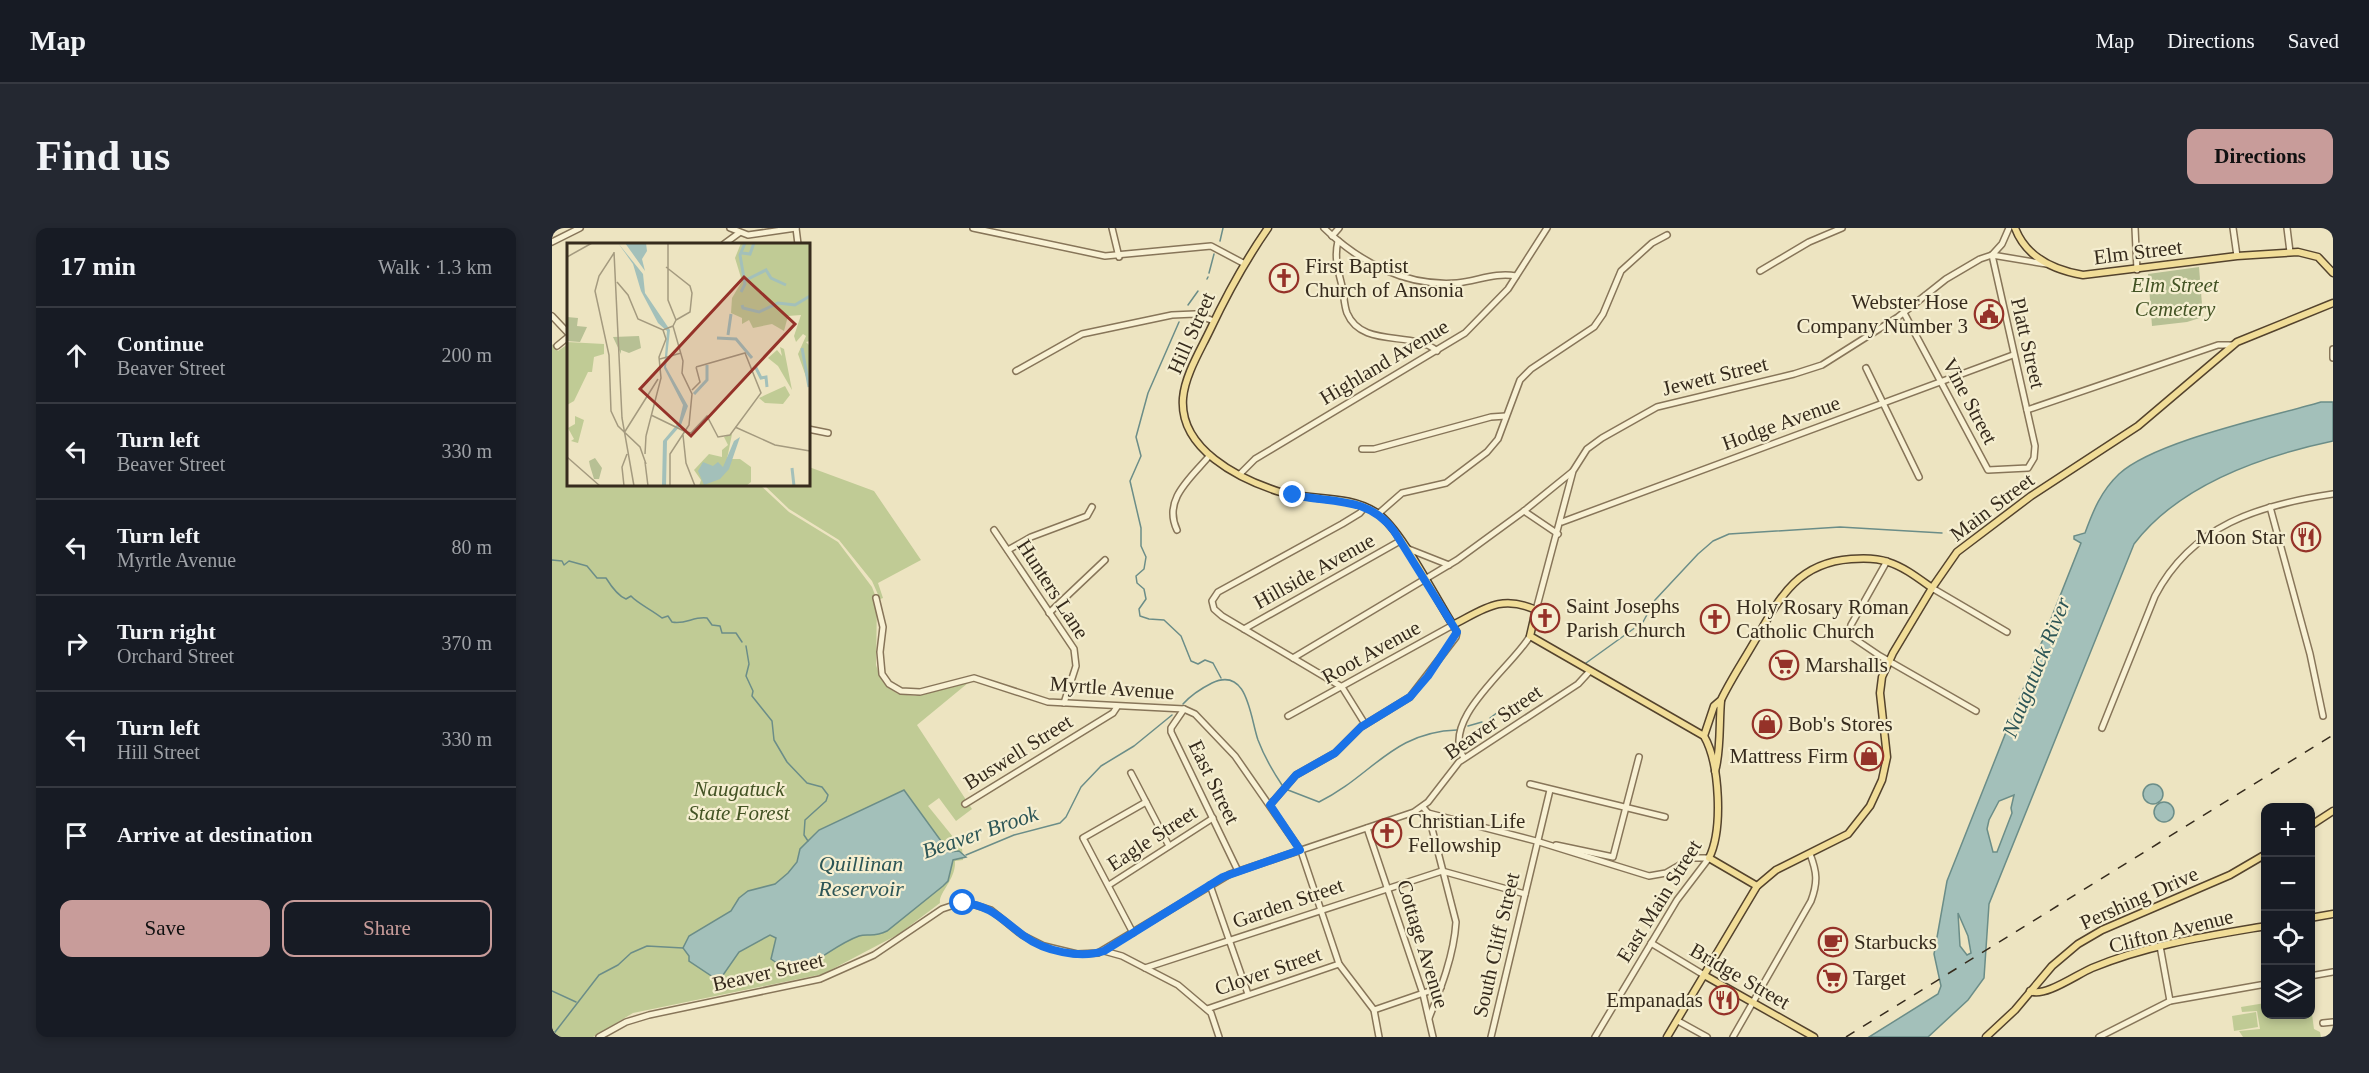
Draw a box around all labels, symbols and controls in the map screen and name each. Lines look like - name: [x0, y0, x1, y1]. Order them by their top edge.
- text: Map: [30, 25, 86, 56]
- text: Map: [2096, 29, 2134, 53]
- text: Directions: [2167, 29, 2255, 53]
- text: Saved: [2288, 29, 2339, 53]
- button: Directions: [2187, 129, 2333, 184]
- text: Find us: [36, 133, 170, 179]
- street label: Elm Street: [2092, 235, 2184, 269]
- inset map: [567, 243, 810, 486]
- text: 17 min: [60, 252, 136, 281]
- place label: First Baptist Church of Ansonia: [1305, 254, 1464, 302]
- text: Walk · 1.3 km: [378, 256, 492, 278]
- church icon: First Baptist Church of Ansonia: [1268, 262, 1300, 294]
- park label: Elm Street Cemetery: [2130, 273, 2220, 321]
- street label: Hill Street: [1162, 288, 1220, 378]
- place label: Webster Hose Company Number 3: [1797, 290, 1968, 338]
- street label: Platt Street: [2006, 295, 2050, 391]
- public building icon: Webster Hose Company Number 3: [1973, 298, 2005, 330]
- street label: Highland Avenue: [1315, 314, 1453, 410]
- text: Continue: [117, 331, 204, 356]
- icon: ahead: [60, 339, 93, 372]
- text: 200 m: [441, 344, 492, 366]
- street label: Jewett Street: [1660, 351, 1770, 401]
- street label: Vine Street: [1937, 354, 2003, 448]
- text: Beaver Street: [117, 357, 225, 379]
- street label: Hodge Avenue: [1719, 391, 1843, 455]
- text: Turn left: [117, 427, 200, 452]
- icon: left: [60, 435, 93, 468]
- text: 330 m: [441, 440, 492, 462]
- text: Beaver Street: [117, 453, 225, 475]
- street label: Main Street: [1945, 468, 2039, 546]
- route end: [1279, 481, 1305, 507]
- restaurant icon: Moon Star: [2290, 521, 2322, 553]
- text: Turn left: [117, 523, 200, 548]
- place label: Moon Star: [2196, 525, 2285, 549]
- street label: Hillside Avenue: [1249, 528, 1379, 614]
- icon: left: [60, 531, 93, 564]
- street label: Hunters Lane: [1012, 535, 1094, 643]
- text: 80 m: [451, 536, 492, 558]
- text: Myrtle Avenue: [117, 549, 236, 571]
- water label: Naugatuck River: [1996, 593, 2076, 741]
- place label: Saint Josephs Parish Church: [1566, 594, 1686, 642]
- place label: Holy Rosary Roman Catholic Church: [1736, 595, 1909, 643]
- church icon: Saint Josephs Parish Church: [1529, 602, 1561, 634]
- church icon: Holy Rosary Roman Catholic Church: [1699, 603, 1731, 635]
- street label: Root Avenue: [1318, 615, 1424, 689]
- text: Turn right: [117, 619, 216, 644]
- icon: right: [60, 627, 93, 660]
- text: 370 m: [441, 632, 492, 654]
- text: Orchard Street: [117, 645, 234, 667]
- supermarket icon: Marshalls: [1768, 649, 1800, 681]
- place label: Marshalls: [1805, 653, 1888, 677]
- street label: Myrtle Avenue: [1049, 672, 1175, 704]
- street label: Beaver Street: [1440, 679, 1547, 764]
- shop icon: Bob's Stores: [1751, 708, 1783, 740]
- street label: Buswell Street: [959, 709, 1077, 795]
- place label: Bob's Stores: [1788, 712, 1893, 736]
- text: Turn left: [117, 715, 200, 740]
- icon: left: [60, 723, 93, 756]
- text: 330 m: [441, 728, 492, 750]
- street label: East Street: [1183, 736, 1245, 828]
- shop icon: Mattress Firm: [1853, 740, 1885, 772]
- text: Hill Street: [117, 741, 200, 763]
- place label: Mattress Firm: [1730, 744, 1848, 768]
- park label: Naugatuck State Forest: [688, 777, 791, 825]
- water label: Beaver Brook: [919, 800, 1042, 863]
- street label: Eagle Street: [1103, 800, 1201, 876]
- map controls: [2261, 803, 2315, 1019]
- button: +: [2261, 803, 2315, 857]
- place label: Christian Life Fellowship: [1408, 809, 1525, 857]
- church icon: Christian Life Fellowship: [1371, 817, 1403, 849]
- icon: arrive: [60, 819, 93, 852]
- text: Arrive at destination: [117, 822, 313, 847]
- street label: East Main Street: [1612, 835, 1706, 967]
- water label: Quillinan Reservoir: [817, 851, 904, 901]
- button: −: [2261, 857, 2315, 911]
- street label: Pershing Drive: [2076, 861, 2202, 935]
- street label: South Cliff Street: [1468, 870, 1524, 1020]
- street label: Garden Street: [1229, 873, 1347, 933]
- street label: Cottage Avenue: [1392, 877, 1454, 1011]
- route start: [949, 889, 975, 915]
- button: Save: [60, 900, 270, 957]
- button: Share: [282, 900, 492, 957]
- street label: Clifton Avenue: [2106, 904, 2236, 958]
- button: locate: [2261, 911, 2315, 965]
- cafe icon: Starbucks: [1817, 926, 1849, 958]
- place label: Starbucks: [1854, 930, 1937, 954]
- street label: Bridge Street: [1686, 938, 1794, 1014]
- street label: Clover Street: [1211, 941, 1325, 1000]
- street label: Beaver Street: [710, 947, 826, 996]
- supermarket icon: Target: [1816, 962, 1848, 994]
- button: layers: [2261, 965, 2315, 1019]
- place label: Target: [1853, 966, 1906, 990]
- restaurant icon: Empanadas: [1708, 984, 1740, 1016]
- place label: Empanadas: [1606, 988, 1703, 1012]

